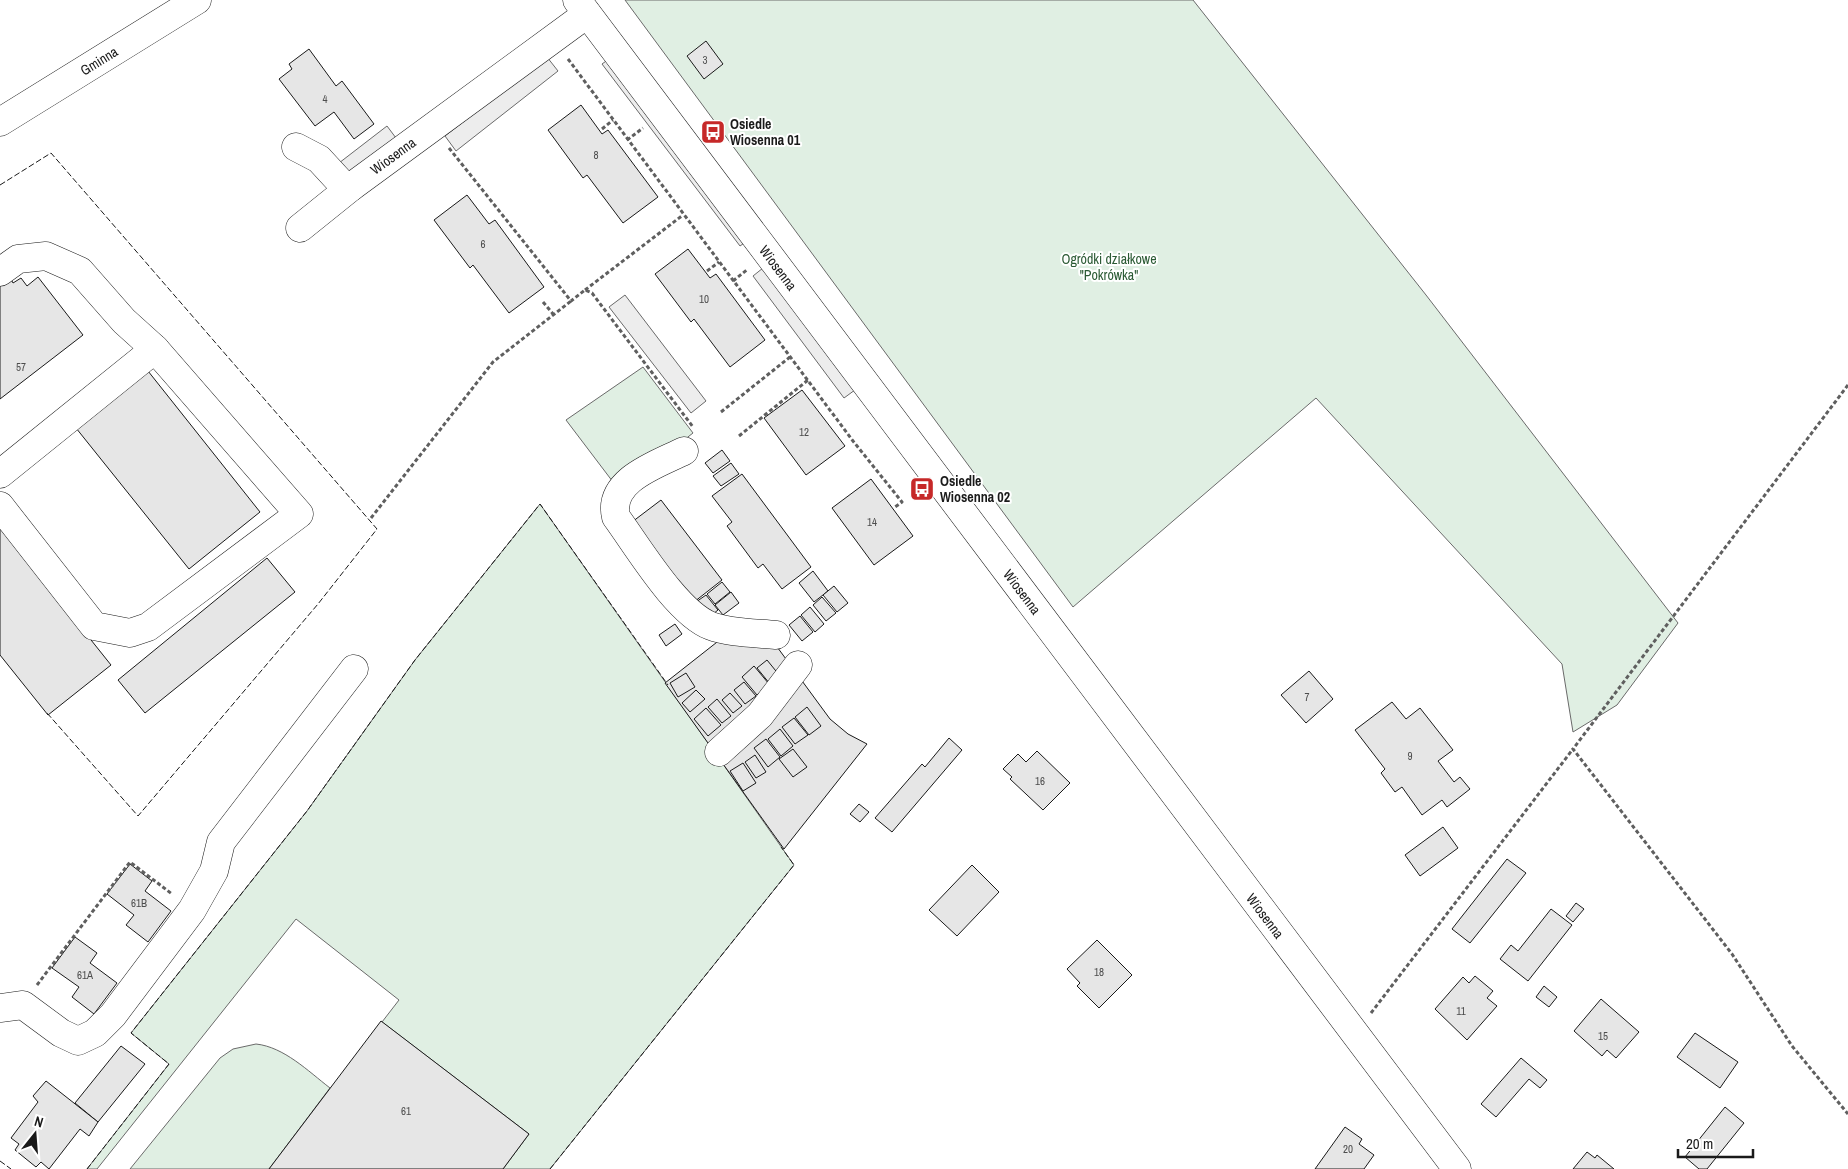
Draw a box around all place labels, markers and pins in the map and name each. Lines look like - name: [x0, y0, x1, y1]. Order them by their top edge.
- place label: Osiedle Wiosenna 01: [730, 115, 801, 149]
- bus stop icon: Osiedle Wiosenna 01: [700, 119, 726, 145]
- place label: Osiedle Wiosenna 02: [940, 472, 1010, 506]
- bus stop icon: Osiedle Wiosenna 02: [909, 476, 935, 502]

